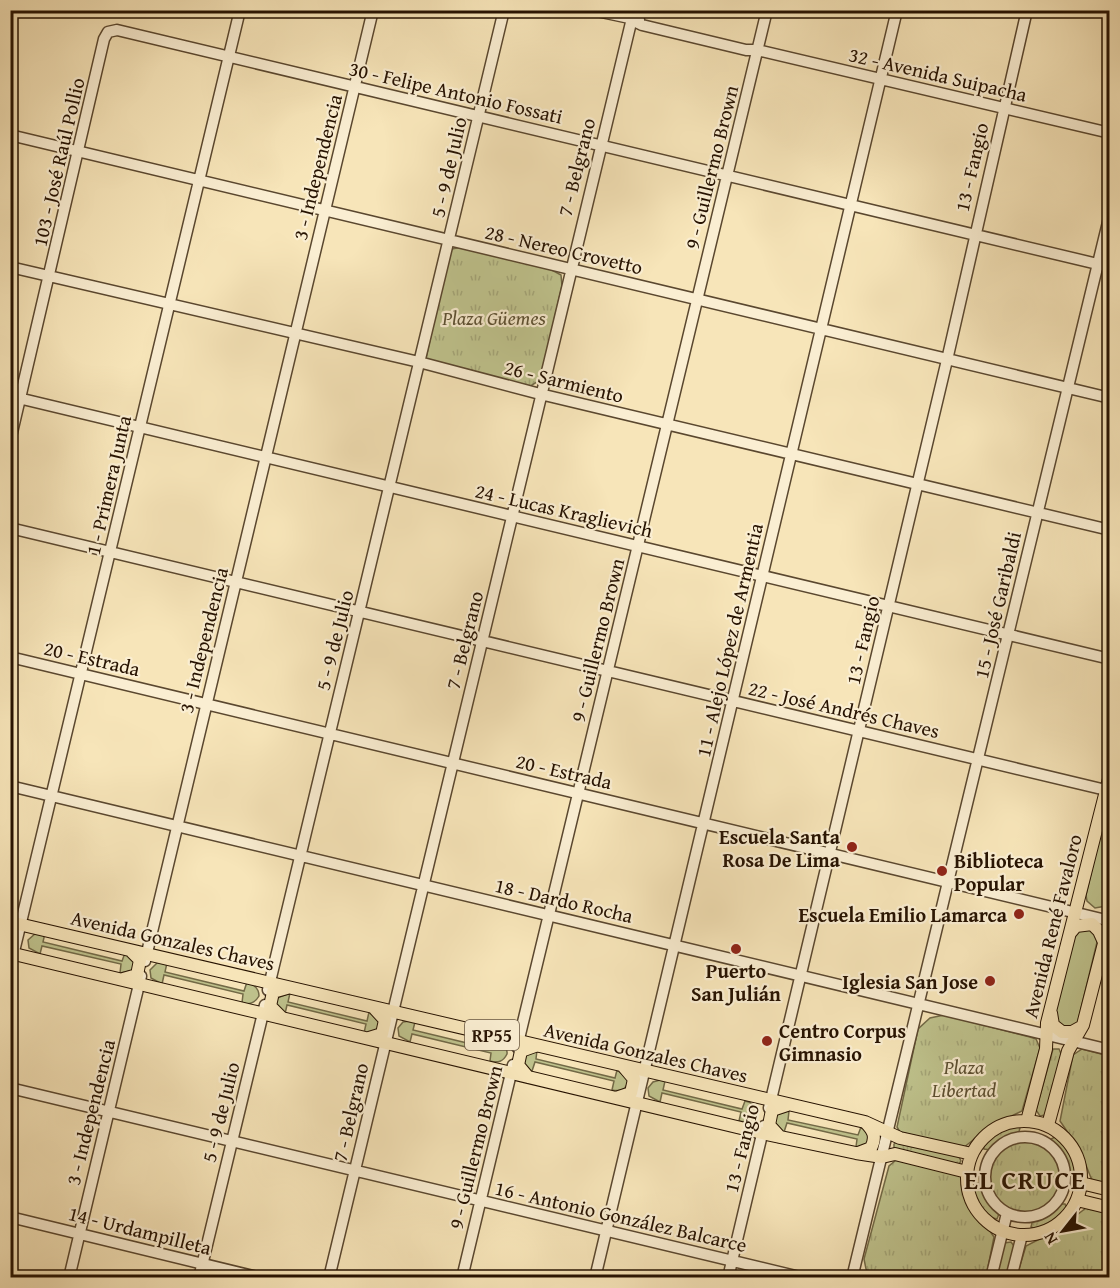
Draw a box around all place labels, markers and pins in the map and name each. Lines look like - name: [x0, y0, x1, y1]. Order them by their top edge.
- place label: Escuela Santa Rosa De Lima: [719, 822, 841, 874]
- marker: Escuela Santa Rosa De Lima: [845, 840, 859, 854]
- place label: Biblioteca Popular: [954, 846, 1044, 898]
- marker: Biblioteca Popular: [935, 864, 949, 878]
- place label: Escuela Emilio Lamarca: [798, 900, 1008, 929]
- marker: Escuela Emilio Lamarca: [1012, 907, 1026, 921]
- marker: Puerto San Julián: [729, 942, 743, 956]
- place label: Puerto San Julián: [691, 956, 781, 1008]
- place label: Iglesia San Jose: [842, 967, 978, 996]
- marker: Iglesia San Jose: [983, 974, 997, 988]
- place label: Centro Corpus Gimnasio: [779, 1016, 906, 1068]
- marker: Centro Corpus Gimnasio: [760, 1034, 774, 1048]

